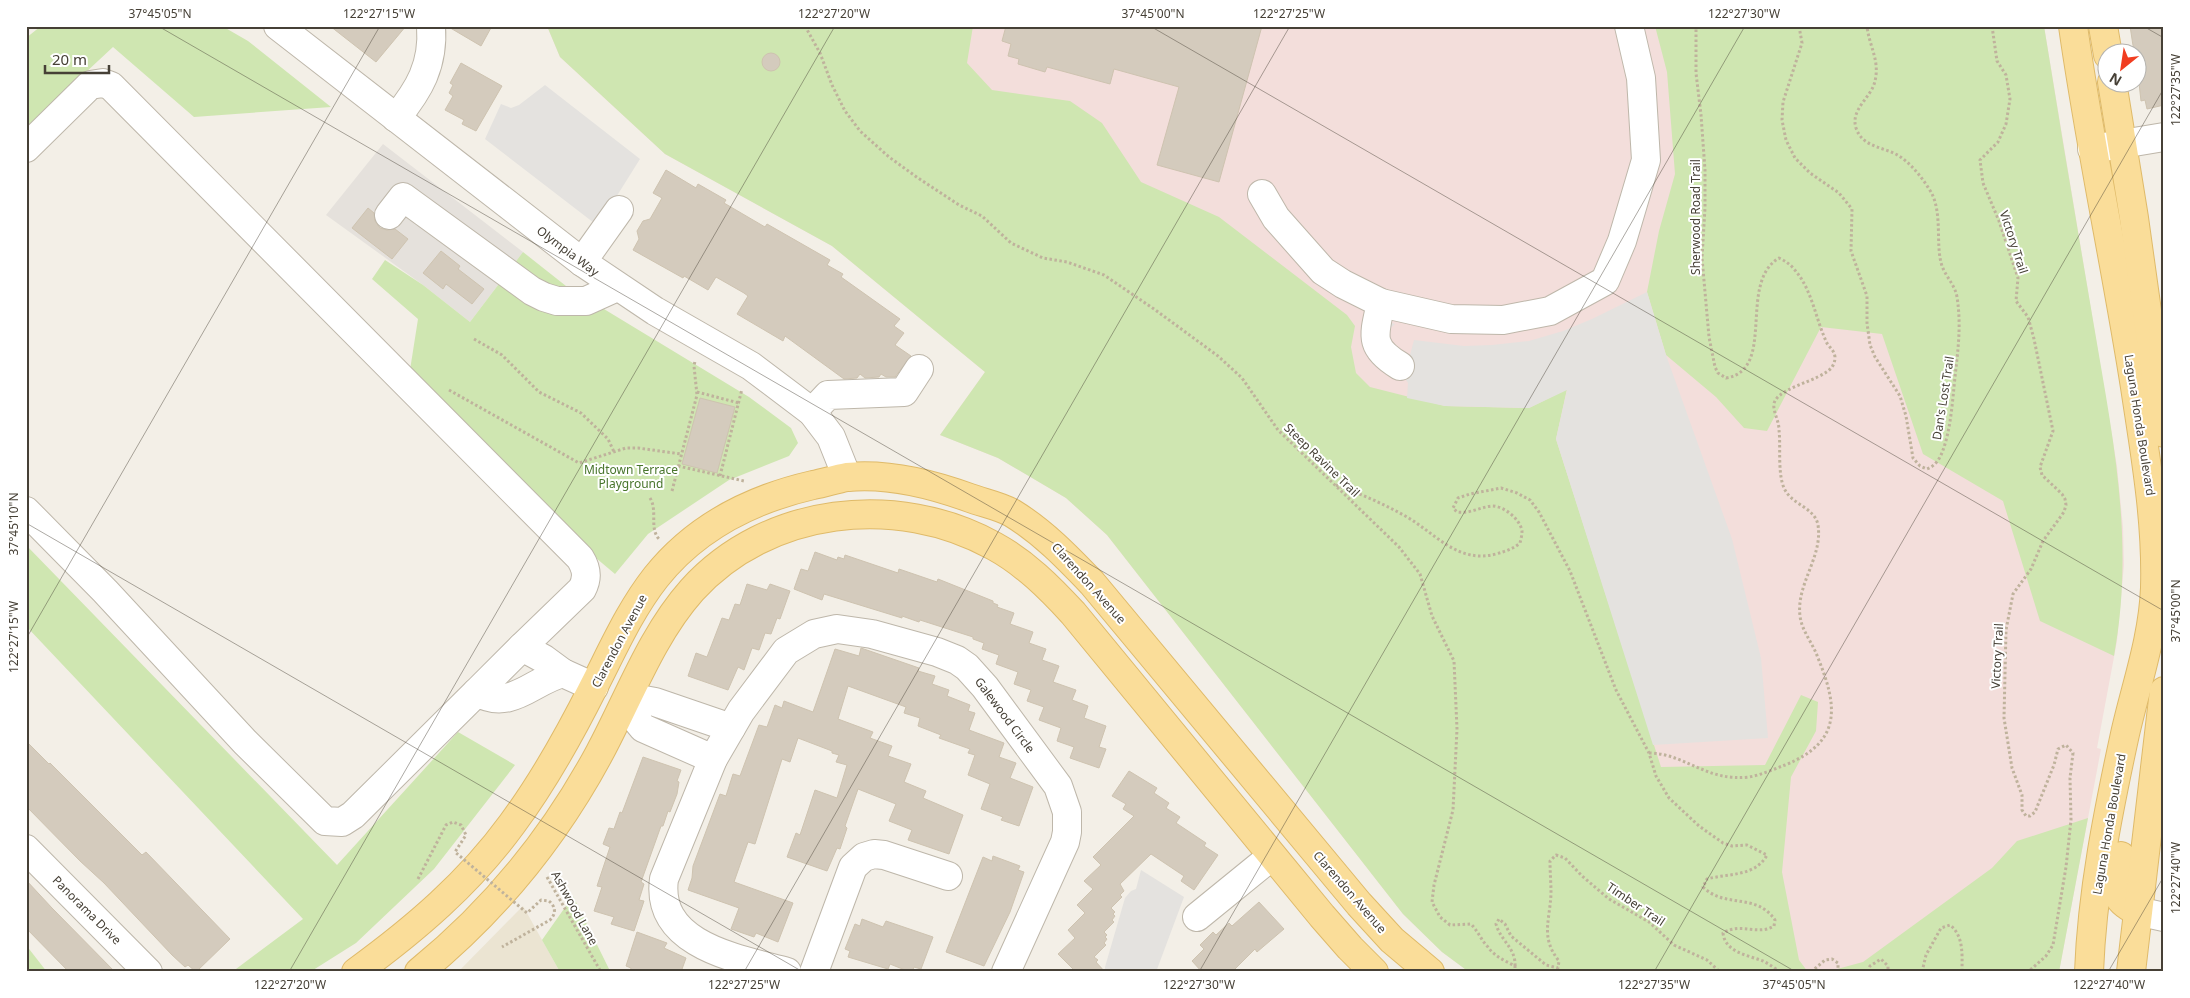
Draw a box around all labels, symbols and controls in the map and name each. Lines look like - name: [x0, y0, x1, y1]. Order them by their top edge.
- text: 37°45'05"N: [128, 5, 192, 22]
- text: 122°27'15"W: [343, 5, 415, 22]
- text: 122°27'20"W: [798, 5, 870, 22]
- text: 37°45'00"N: [1121, 5, 1185, 22]
- text: 122°27'25"W: [1253, 5, 1325, 22]
- text: 122°27'30"W: [1708, 5, 1780, 22]
- scale bar: [45, 42, 109, 74]
- north arrow: [2098, 42, 2148, 92]
- text: 20 m: [52, 49, 87, 69]
- text: 122°27'35"W: [2167, 54, 2184, 126]
- text: N: [2106, 69, 2125, 91]
- street label: Sherwood Road Trail: [1687, 159, 1704, 275]
- street label: Victory Trail: [1996, 208, 2032, 276]
- street label: Olympia Way: [533, 222, 603, 281]
- street label: Laguna Honda Boulevard: [2120, 353, 2160, 497]
- street label: Dan's Lost Trail: [1928, 355, 1958, 441]
- street label: Steep Ravine Trail: [1280, 419, 1364, 501]
- park label: Midtown Terrace Playground: [584, 461, 678, 492]
- text: 37°45'10"N: [5, 492, 22, 556]
- street label: Clarendon Avenue: [1048, 539, 1130, 627]
- text: 37°45'00"N: [2167, 579, 2184, 643]
- street label: Clarendon Avenue: [587, 591, 651, 691]
- text: 122°27'15"W: [5, 601, 22, 673]
- street label: Victory Trail: [1987, 623, 2007, 689]
- street label: Galewood Circle: [971, 674, 1039, 756]
- street label: Laguna Honda Boulevard: [2088, 752, 2130, 896]
- text: 122°27'40"W: [2167, 842, 2184, 914]
- street label: Clarendon Avenue: [1310, 847, 1391, 937]
- street label: Ashwood Lane: [548, 868, 603, 948]
- street label: Panorama Drive: [49, 872, 125, 948]
- street label: Timber Trail: [1604, 878, 1668, 930]
- text: 122°27'20"W: [254, 976, 326, 993]
- text: 122°27'25"W: [708, 976, 780, 993]
- text: 122°27'30"W: [1163, 976, 1235, 993]
- text: 122°27'35"W: [1618, 976, 1690, 993]
- text: 37°45'05"N: [1762, 976, 1826, 993]
- text: 122°27'40"W: [2073, 976, 2145, 993]

